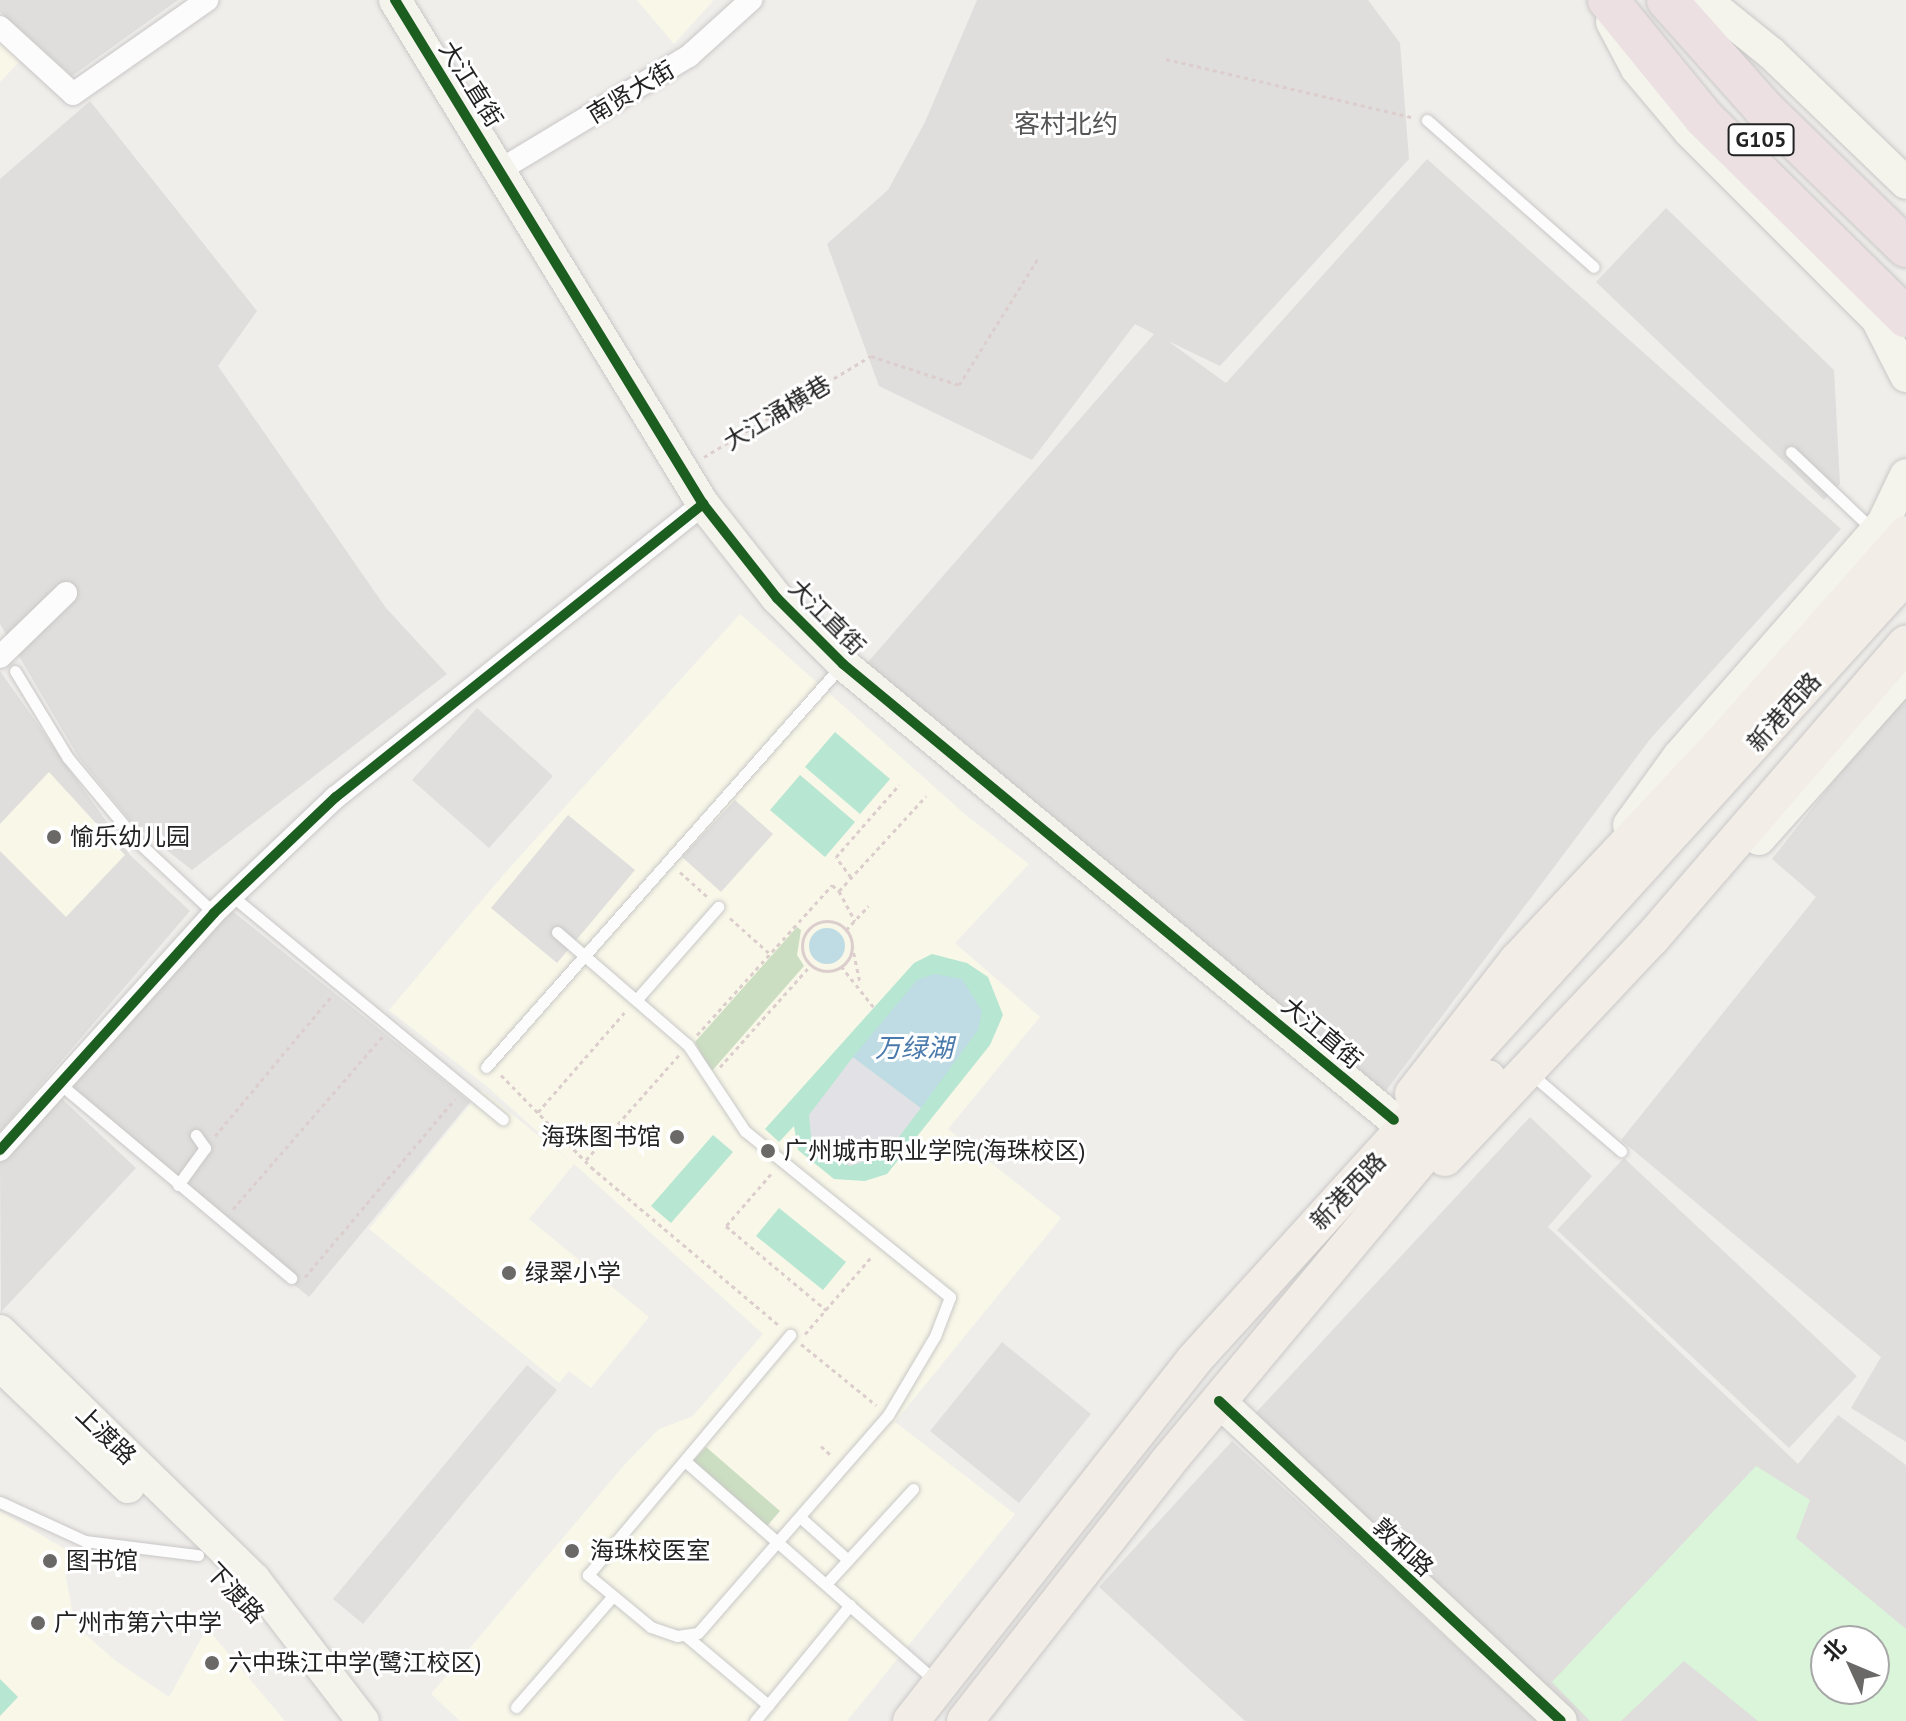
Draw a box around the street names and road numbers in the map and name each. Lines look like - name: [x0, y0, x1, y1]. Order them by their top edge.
- street label: 大江直街: [433, 36, 509, 132]
- street label: 南贤大街: [582, 55, 680, 129]
- road number: G105: [1727, 122, 1795, 158]
- street label: 大江涌横巷: [718, 370, 836, 456]
- street label: 大江直街: [783, 573, 871, 661]
- street label: 新港西路: [1741, 667, 1827, 757]
- street label: 大江直街: [1276, 991, 1368, 1075]
- street label: 新港西路: [1304, 1146, 1392, 1236]
- street label: 上渡路: [70, 1400, 142, 1470]
- street label: 敦和路: [1367, 1512, 1439, 1582]
- street label: 下渡路: [200, 1557, 270, 1629]

